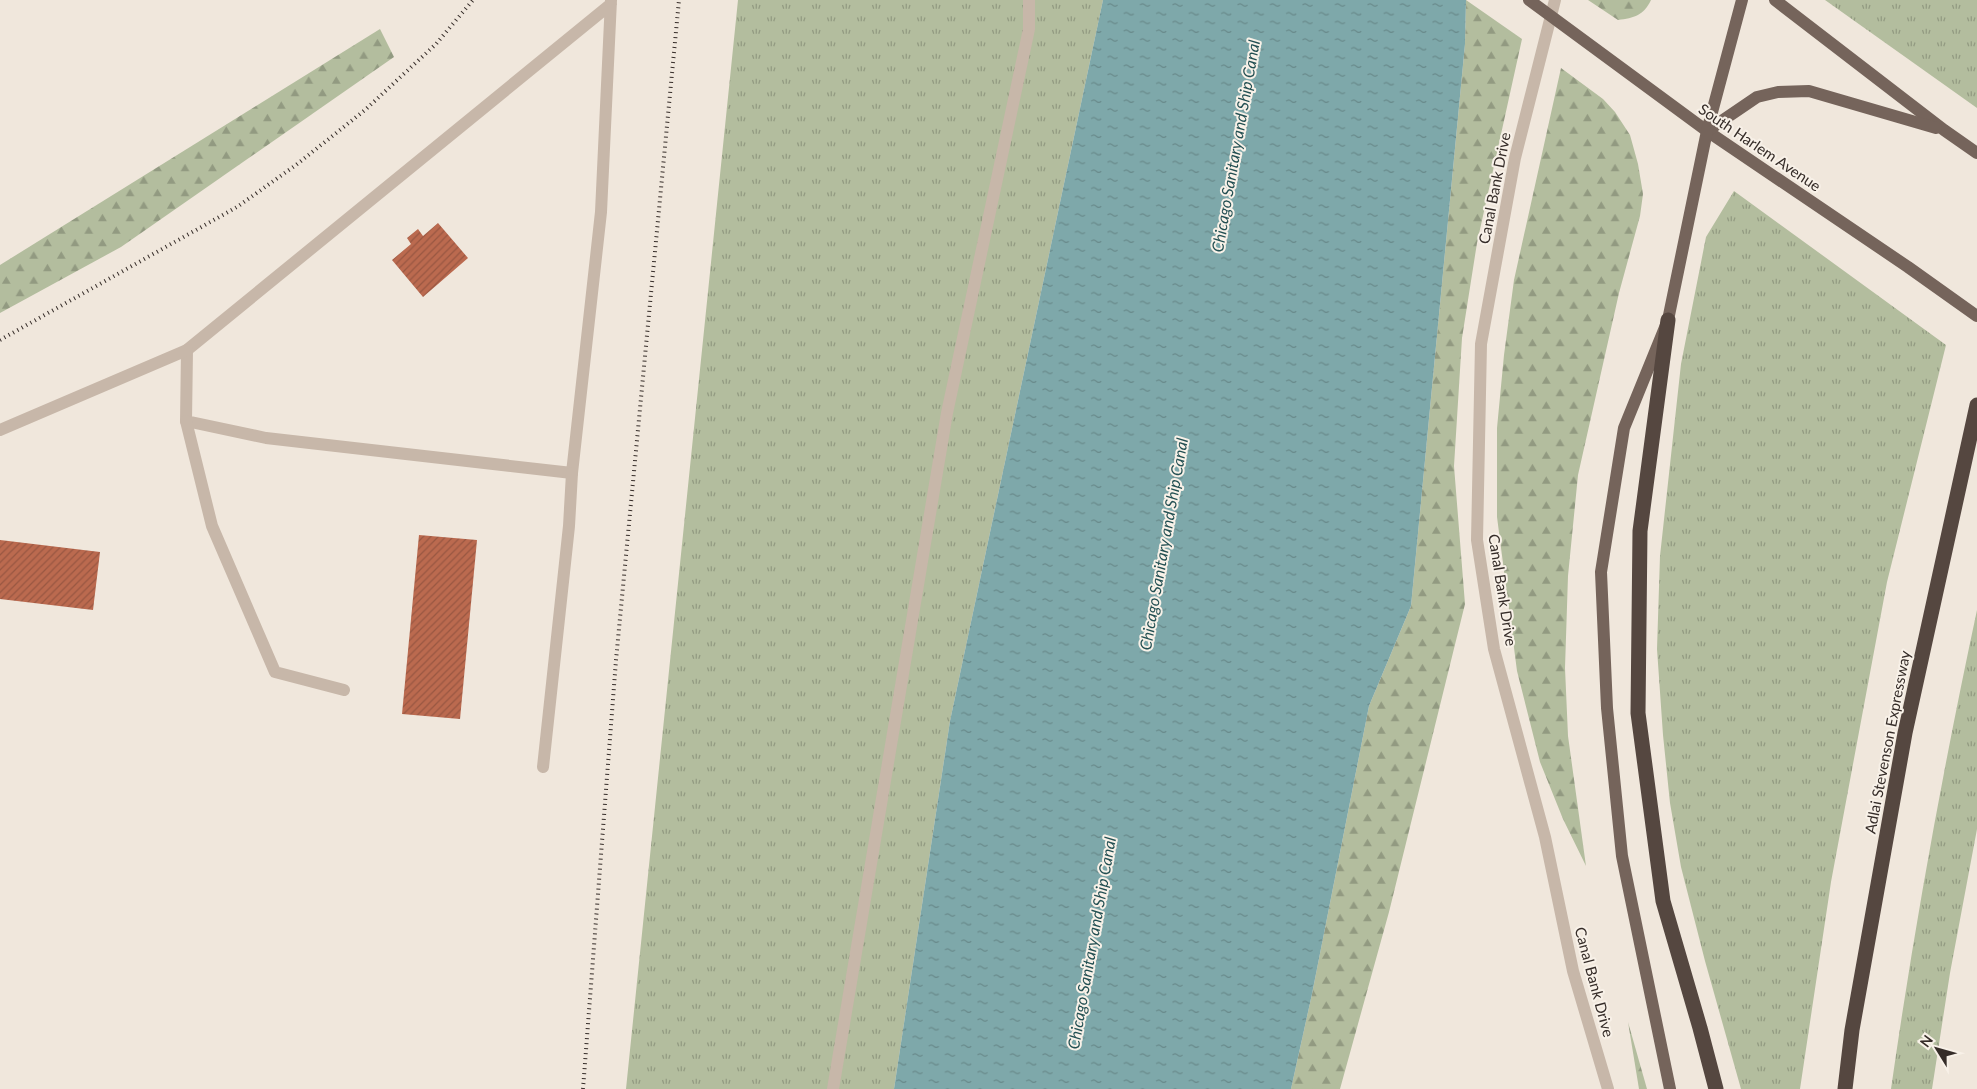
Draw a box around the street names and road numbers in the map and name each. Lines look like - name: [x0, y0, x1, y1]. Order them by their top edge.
- street label: South Harlem Avenue: [1695, 99, 1825, 195]
- street label: Canal Bank Drive: [1474, 131, 1514, 245]
- street label: Canal Bank Drive: [1485, 533, 1521, 647]
- street label: Adlai Stevenson Expressway: [1860, 649, 1914, 835]
- street label: Canal Bank Drive: [1572, 925, 1618, 1039]

